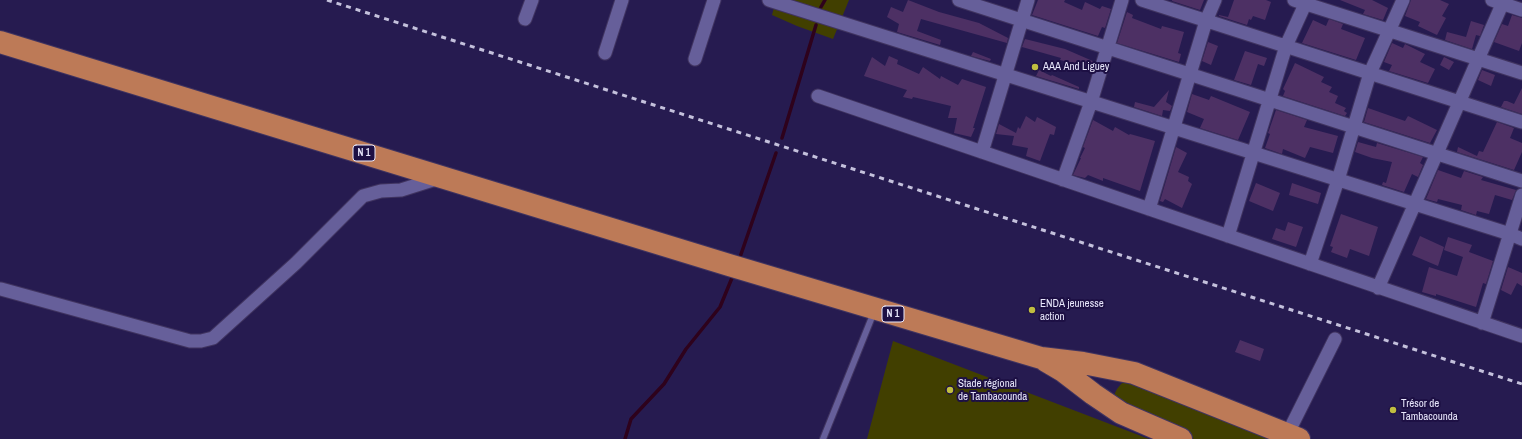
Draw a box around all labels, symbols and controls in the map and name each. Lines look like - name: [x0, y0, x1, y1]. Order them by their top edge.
- place label: AAA And Liguey: [1043, 60, 1109, 74]
- marker: AAA And Liguey: [1030, 62, 1040, 72]
- road number: N 1: [353, 145, 375, 161]
- place label: ENDA jeunesse action: [1040, 297, 1104, 323]
- marker: ENDA jeunesse action: [1027, 305, 1037, 315]
- road number: N 1: [882, 306, 904, 322]
- place label: Stade régional de Tambacounda: [958, 377, 1027, 403]
- marker: Stade régional de Tambacounda: [945, 385, 955, 395]
- place label: Trésor de Tambacounda: [1401, 397, 1458, 423]
- marker: Trésor de Tambacounda: [1388, 405, 1398, 415]

